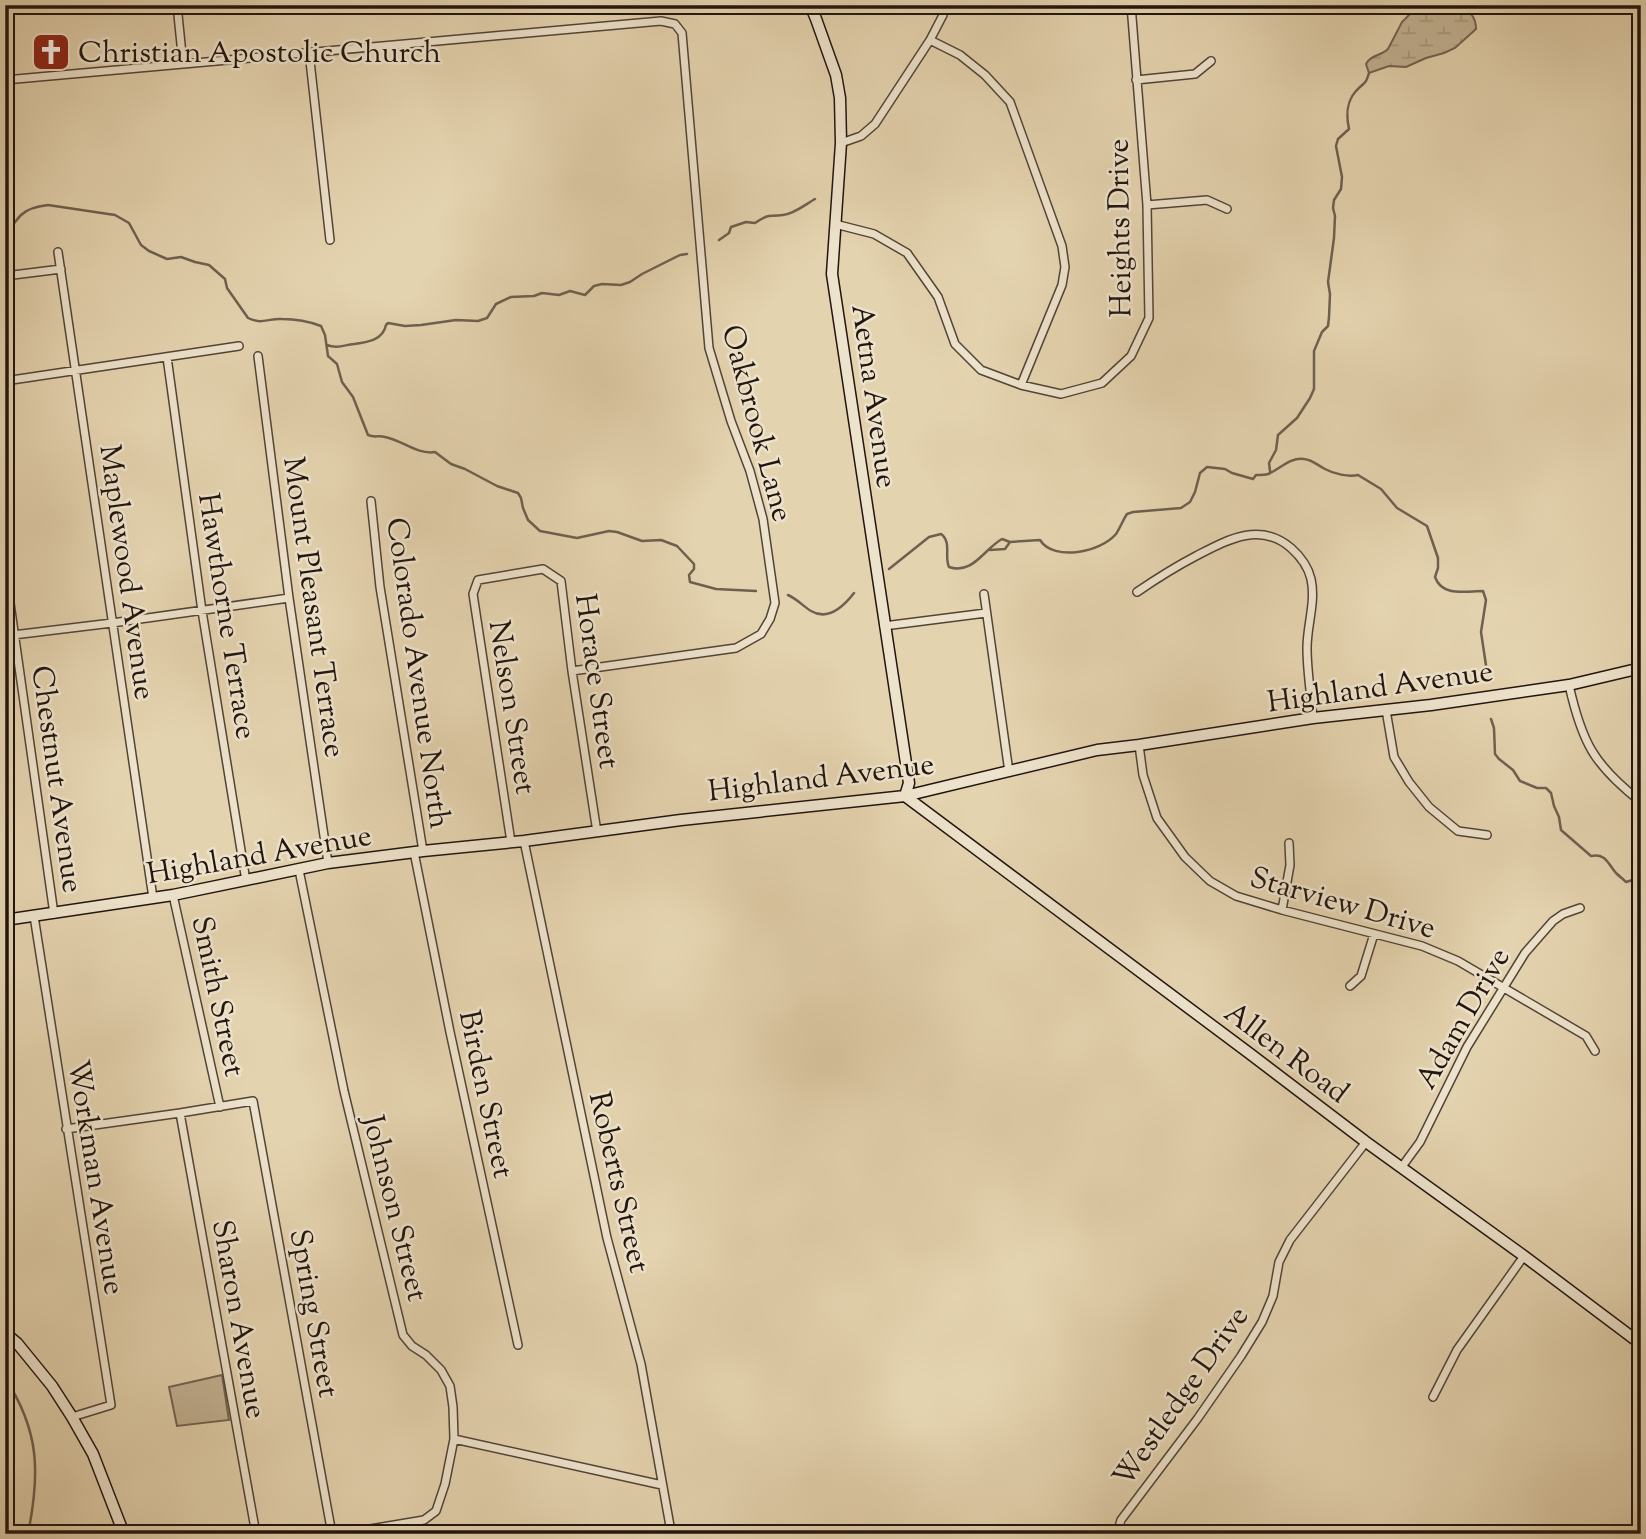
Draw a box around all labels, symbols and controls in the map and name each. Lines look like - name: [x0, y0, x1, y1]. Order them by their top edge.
- church icon: Christian Apostolic Church: [30, 31, 72, 73]
- place label: Christian Apostolic Church: [78, 33, 441, 76]
- street label: Heights Drive: [1098, 138, 1145, 318]
- street label: Aetna Avenue: [838, 302, 907, 491]
- street label: Oakbrook Lane: [709, 321, 802, 527]
- street label: Maplewood Avenue: [86, 442, 165, 703]
- street label: Mount Pleasant Terrace: [270, 454, 355, 761]
- street label: Hawthorne Terrace: [185, 490, 266, 742]
- street label: Colorado Avenue North: [373, 515, 460, 832]
- street label: Horace Street: [562, 591, 629, 772]
- street label: Nelson Street: [476, 617, 545, 797]
- street label: Highland Avenue: [1265, 651, 1496, 726]
- street label: Chestnut Avenue: [18, 663, 93, 896]
- street label: Highland Avenue: [706, 744, 937, 815]
- street label: Highland Avenue: [144, 816, 375, 897]
- street label: Starview Drive: [1244, 857, 1440, 951]
- street label: Smith Street: [179, 912, 255, 1081]
- street label: Adam Drive: [1406, 940, 1522, 1098]
- street label: Allen Road: [1214, 993, 1357, 1115]
- street label: Birden Street: [446, 1007, 523, 1182]
- street label: Workman Avenue: [55, 1057, 134, 1298]
- street label: Roberts Street: [576, 1088, 659, 1277]
- street label: Johnson Street: [349, 1109, 437, 1306]
- street label: Sharon Avenue: [199, 1217, 276, 1422]
- street label: Spring Street: [277, 1226, 348, 1401]
- street label: Westledge Drive: [1104, 1298, 1261, 1497]

